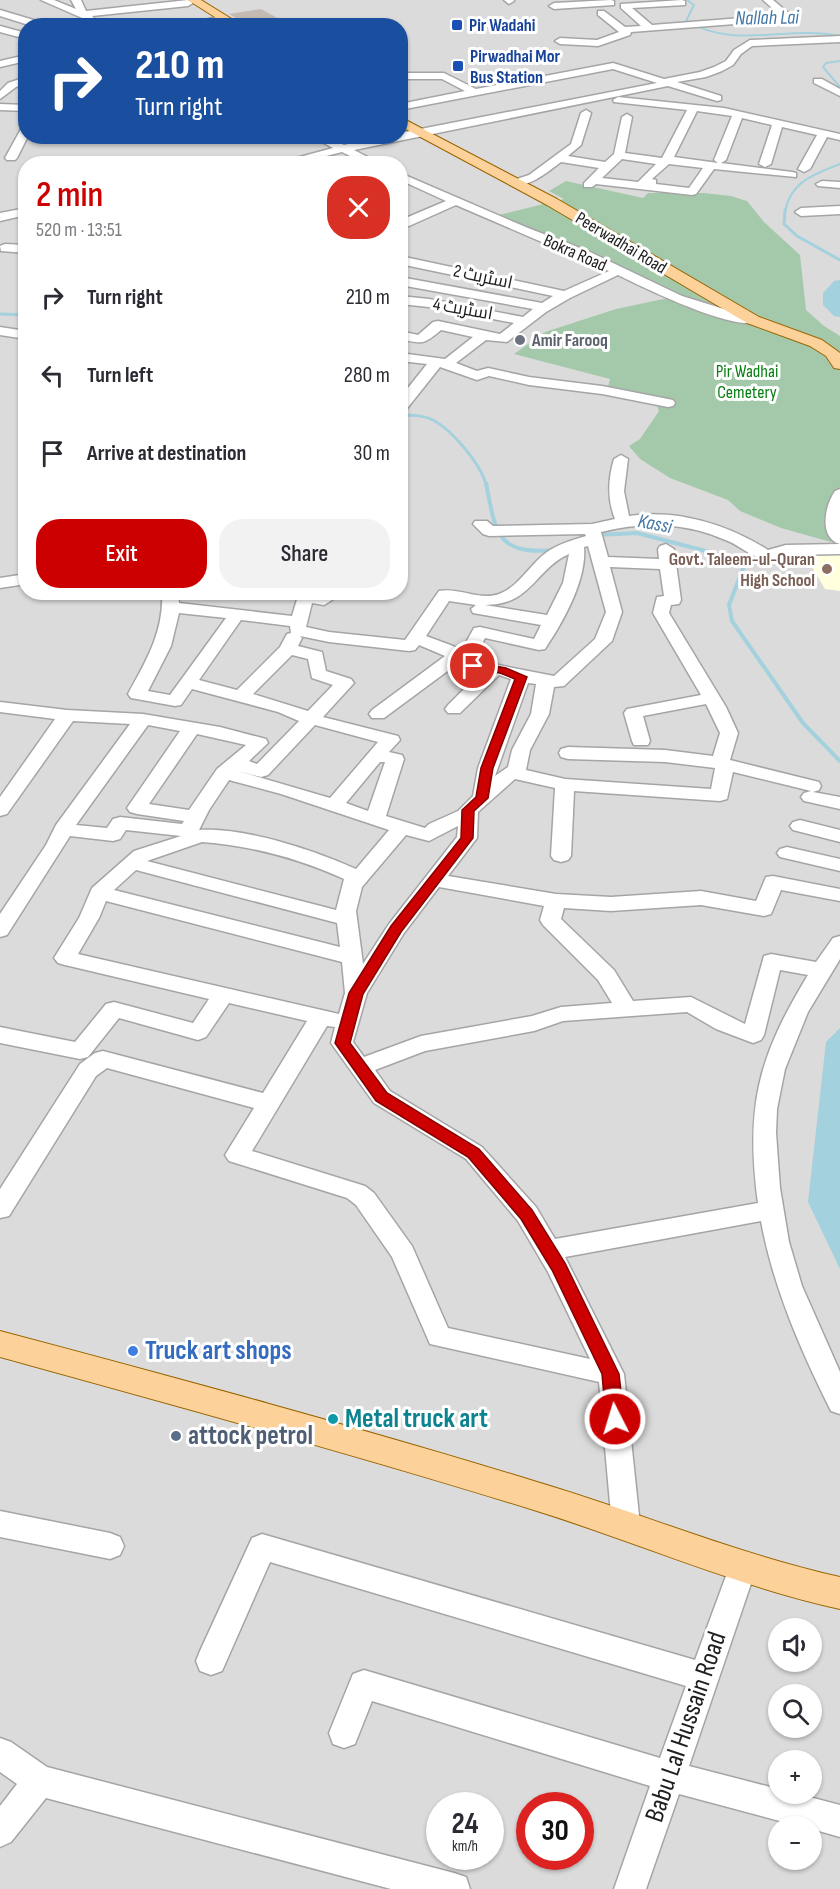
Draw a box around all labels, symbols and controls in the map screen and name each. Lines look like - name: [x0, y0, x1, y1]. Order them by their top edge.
- water label: Nallah Lai: [735, 5, 800, 31]
- place label: Pir Wadahi: [469, 15, 535, 36]
- marker: Pir Wadahi: [450, 18, 464, 32]
- text: 210 m: [135, 40, 224, 91]
- icon: right: [36, 42, 114, 120]
- place label: Pirwadhai Mor Bus Station: [470, 46, 561, 88]
- marker: Pirwadhai Mor Bus Station: [451, 59, 465, 73]
- text: Turn right: [135, 91, 222, 123]
- text: 2 min: [36, 174, 103, 217]
- button: close: [327, 176, 390, 239]
- street label: Peerwadhai Road: [572, 208, 670, 278]
- text: 520 m · 13:51: [36, 218, 122, 242]
- street label: Bokra Road: [540, 230, 610, 276]
- street label: اسٹریٹ 2: [451, 260, 515, 294]
- icon: right: [36, 281, 69, 314]
- text: Turn right: [87, 284, 163, 311]
- text: 210 m: [346, 284, 390, 311]
- street label: اسٹریٹ 4: [431, 293, 495, 325]
- place label: Amir Farooq: [531, 330, 608, 351]
- marker: Amir Farooq: [513, 333, 527, 347]
- icon: left: [36, 359, 69, 392]
- park label: Pir Wadhai Cemetery: [716, 361, 778, 403]
- text: Turn left: [87, 362, 153, 389]
- text: 280 m: [344, 362, 390, 389]
- icon: arrive: [36, 437, 69, 470]
- text: Arrive at destination: [87, 440, 246, 467]
- text: 30 m: [353, 440, 390, 467]
- water label: Kassi: [636, 509, 675, 539]
- button: Exit: [36, 519, 207, 588]
- button: Share: [219, 519, 390, 588]
- place label: Govt. Taleem-ul-Quran High School: [669, 549, 815, 591]
- marker: Govt. Taleem-ul-Quran High School: [820, 562, 834, 576]
- pin: [447, 640, 498, 691]
- icon: arrive: [456, 649, 489, 682]
- place label: Truck art shops: [145, 1335, 292, 1367]
- marker: Truck art shops: [126, 1344, 140, 1358]
- position arrow: [583, 1387, 647, 1451]
- place label: Metal truck art: [345, 1403, 488, 1435]
- marker: Metal truck art: [326, 1412, 340, 1426]
- place label: attock petrol: [188, 1420, 313, 1452]
- marker: attock petrol: [169, 1429, 183, 1443]
- map controls: [768, 1618, 822, 1870]
- button: sound: [768, 1618, 822, 1672]
- street label: Babu Lal Hussain Road: [638, 1628, 734, 1826]
- button: search: [768, 1684, 822, 1738]
- button: +: [768, 1750, 822, 1804]
- speed limit sign: 30: [516, 1792, 594, 1870]
- text: 24: [452, 1806, 478, 1842]
- button: −: [768, 1816, 822, 1870]
- text: km/h: [452, 1837, 478, 1856]

